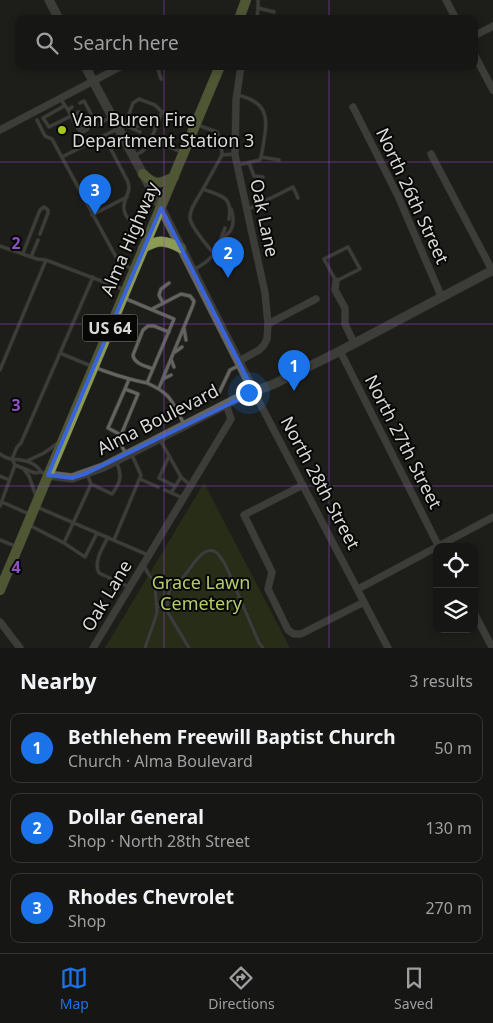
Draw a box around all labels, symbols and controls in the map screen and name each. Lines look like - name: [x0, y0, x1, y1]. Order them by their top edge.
- search box: [15, 15, 478, 70]
- icon: search: [33, 29, 61, 57]
- text: Search here: [73, 30, 179, 56]
- place label: Van Buren Fire Department Station 3: [72, 107, 254, 152]
- marker: Van Buren Fire Department Station 3: [56, 124, 68, 136]
- street label: North 26th Street: [371, 124, 455, 268]
- pin: 3: [79, 174, 111, 215]
- street label: Alma Highway: [94, 177, 164, 299]
- street label: Oak Lane: [245, 177, 285, 259]
- text: 2: [11, 232, 21, 254]
- pin: 2: [212, 237, 244, 278]
- road number: US 64: [82, 314, 138, 342]
- pin: 1: [278, 350, 310, 391]
- street label: North 27th Street: [360, 370, 448, 513]
- street label: Alma Boulevard: [93, 378, 222, 460]
- your location: [236, 380, 262, 406]
- text: 3: [11, 394, 21, 416]
- street label: North 28th Street: [276, 412, 366, 554]
- map controls: [433, 543, 478, 633]
- button: locate: [433, 543, 478, 588]
- street label: Oak Lane: [75, 555, 137, 636]
- text: 4: [11, 556, 21, 578]
- park label: Grace Lawn Cemetery: [152, 570, 250, 615]
- button: layers: [433, 588, 478, 633]
- text: Nearby: [20, 667, 96, 695]
- text: 3 results: [409, 670, 473, 692]
- text: Bethlehem Freewill Baptist Church: [68, 724, 396, 750]
- text: 1: [32, 737, 42, 759]
- text: 50 m: [435, 737, 472, 759]
- text: Church · Alma Boulevard: [68, 750, 253, 772]
- text: Dollar General: [68, 804, 204, 830]
- text: 2: [32, 817, 42, 839]
- text: 130 m: [425, 817, 472, 839]
- text: Shop · North 28th Street: [68, 830, 250, 852]
- text: Rhodes Chevrolet: [68, 884, 234, 910]
- text: 3: [32, 897, 42, 919]
- text: 270 m: [425, 897, 472, 919]
- text: Shop: [68, 910, 106, 932]
- tab: Map: [60, 964, 89, 1013]
- tab: Directions: [208, 964, 275, 1013]
- tab: Saved: [394, 964, 433, 1013]

